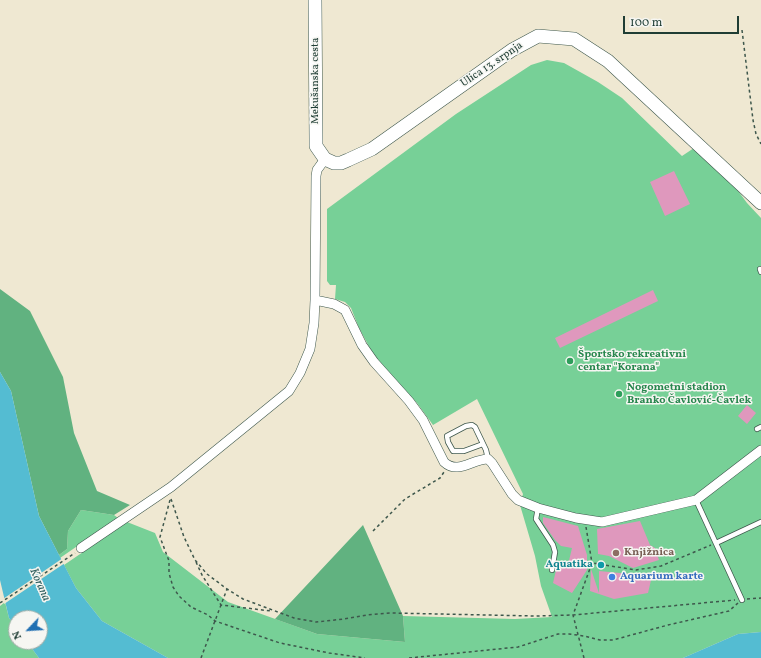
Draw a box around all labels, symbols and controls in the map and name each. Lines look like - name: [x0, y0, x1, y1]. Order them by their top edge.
- scale bar: [625, 8, 741, 34]
- text: 100 m: [630, 15, 662, 31]
- street label: Mekušanska cesta: [309, 38, 323, 124]
- street label: Ulica 13. srpnja: [458, 39, 526, 91]
- place label: Športsko rekreativni centar "Korana": [578, 348, 686, 374]
- marker: Športsko rekreativni centar "Korana": [565, 356, 575, 366]
- place label: Nogometni stadion Branko Čavlović-Čavlek: [627, 381, 751, 407]
- marker: Nogometni stadion Branko Čavlović-Čavlek: [614, 389, 624, 399]
- place label: Knjižnica: [624, 546, 674, 560]
- marker: Knjižnica: [611, 548, 621, 558]
- place label: Aquatika: [546, 558, 593, 572]
- marker: Aquatika: [596, 560, 606, 570]
- water label: Korana: [25, 566, 53, 604]
- place label: Aquarium karte: [620, 570, 703, 584]
- marker: Aquarium karte: [607, 572, 617, 582]
- north arrow: [8, 610, 48, 650]
- text: N: [9, 628, 26, 642]

